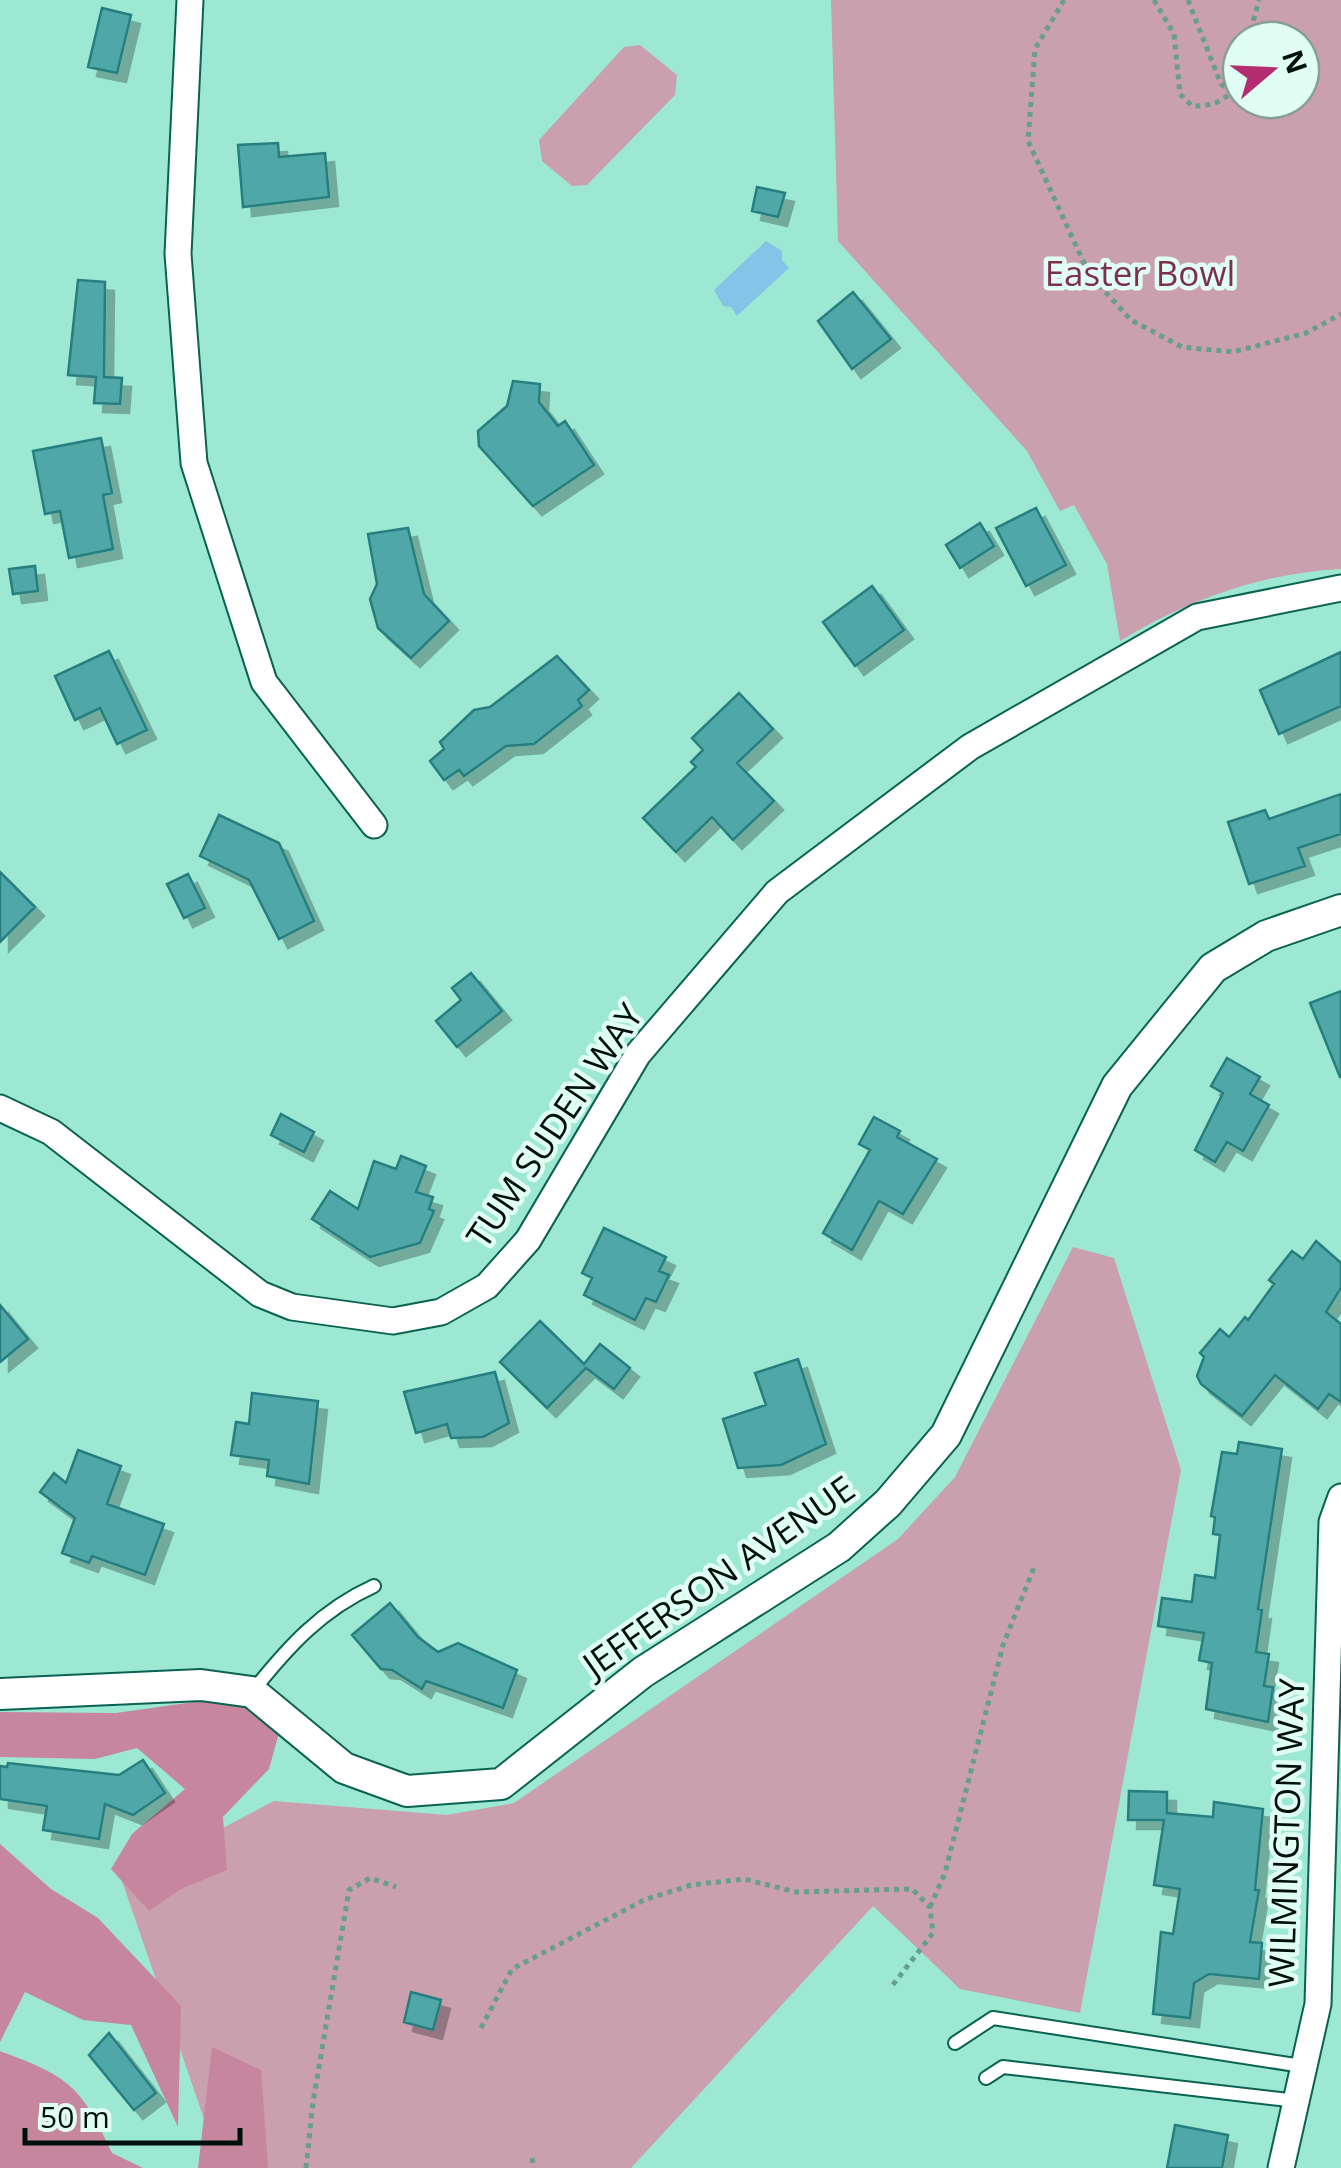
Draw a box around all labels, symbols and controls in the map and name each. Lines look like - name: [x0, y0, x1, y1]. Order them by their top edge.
- north arrow: [1221, 20, 1321, 120]
- text: N: [1274, 45, 1317, 78]
- park label: Easter Bowl: [1045, 249, 1235, 296]
- street label: TUM SUDEN WAY: [455, 994, 653, 1256]
- street label: JEFFERSON AVENUE: [570, 1464, 863, 1689]
- street label: WILMINGTON WAY: [1257, 1677, 1314, 1988]
- scale bar: [25, 2083, 240, 2145]
- text: 50 m: [40, 2096, 110, 2137]

